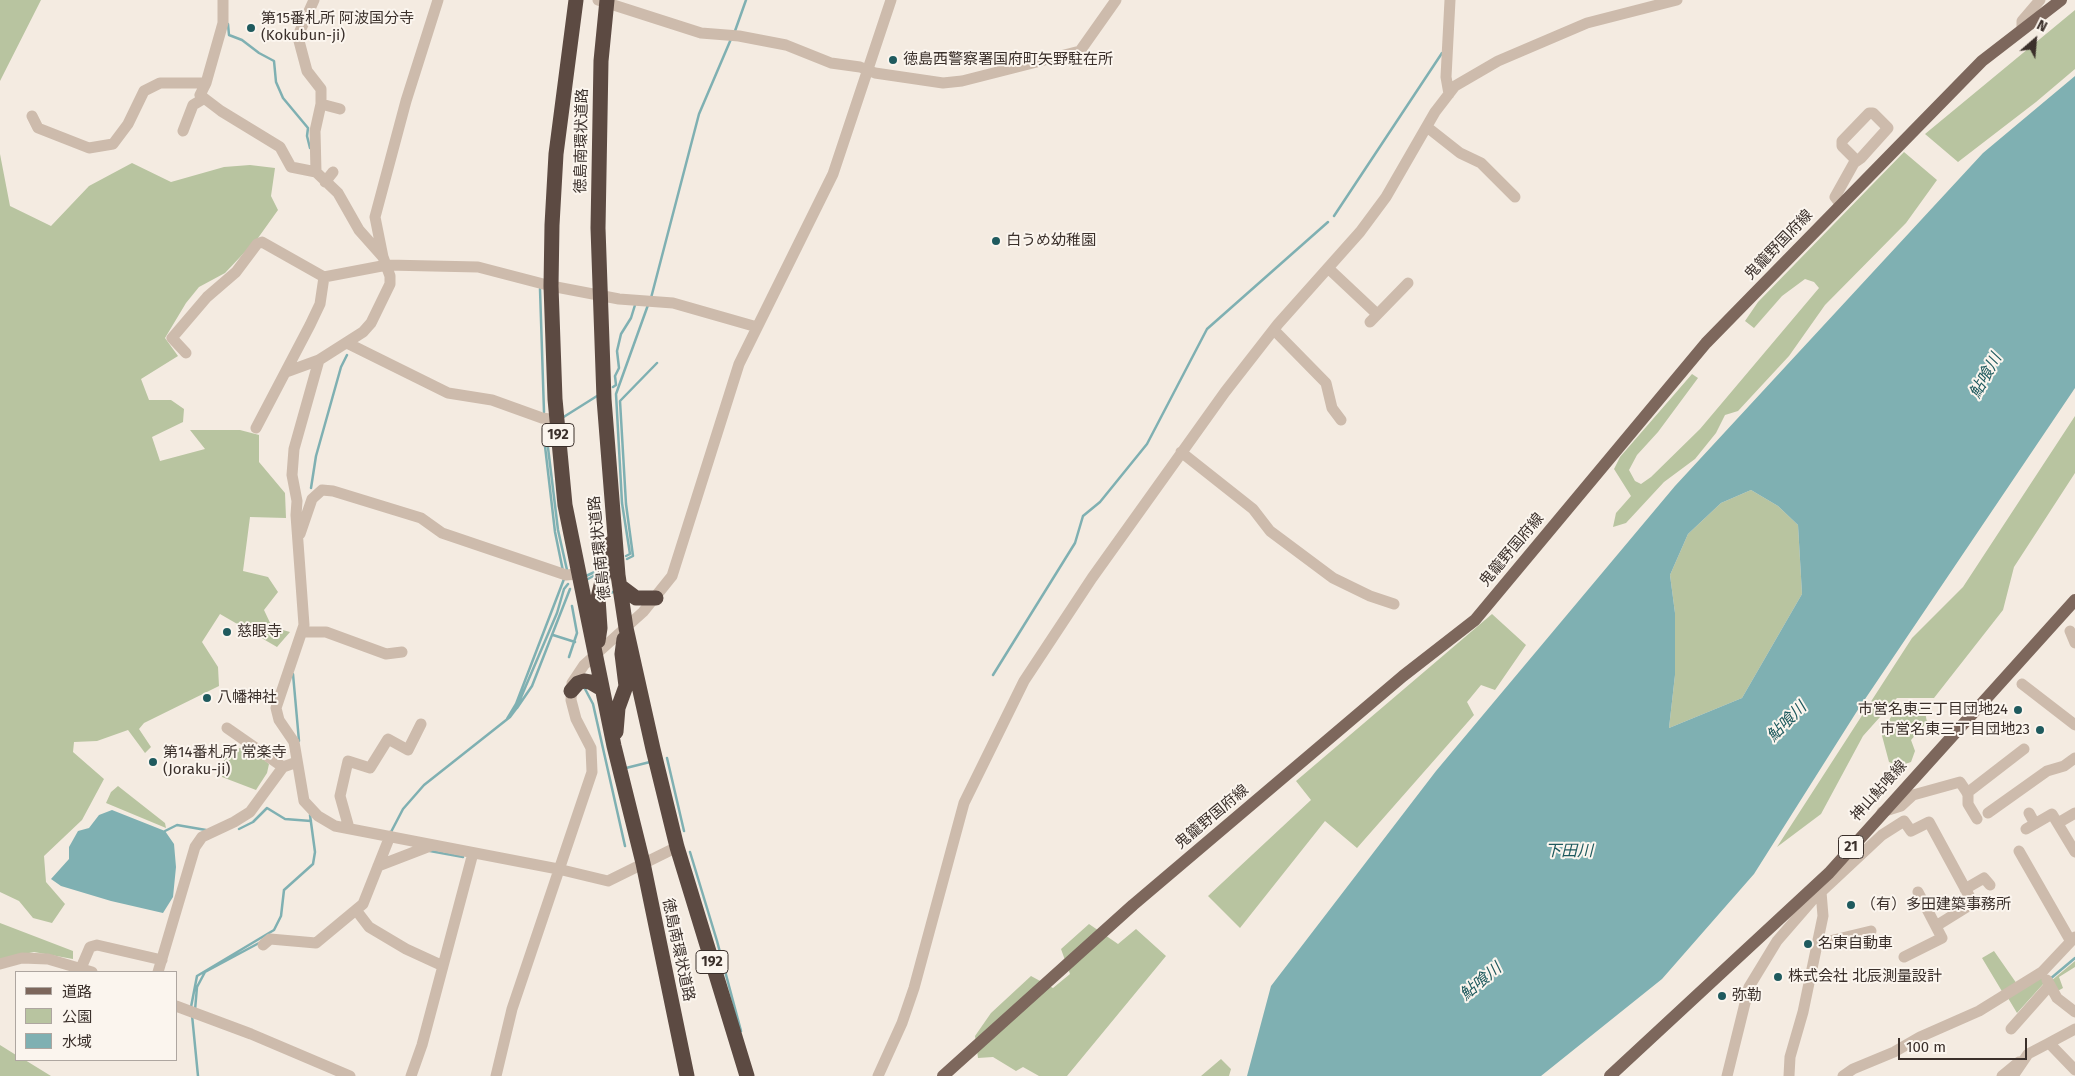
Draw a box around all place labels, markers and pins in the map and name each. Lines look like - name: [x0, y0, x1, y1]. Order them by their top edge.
- place label: 第15番札所 阿波国分寺 (Kokubun-ji): [261, 10, 414, 45]
- marker: 第15番札所 阿波国分寺 (Kokubun-ji): [245, 22, 257, 34]
- place label: 徳島西警察署国府町矢野駐在所: [903, 51, 1113, 69]
- marker: 徳島西警察署国府町矢野駐在所: [887, 54, 899, 66]
- place label: 白うめ幼稚園: [1006, 232, 1096, 250]
- marker: 白うめ幼稚園: [990, 235, 1002, 247]
- place label: 慈眼寺: [237, 623, 282, 641]
- marker: 慈眼寺: [221, 626, 233, 638]
- place label: 八幡神社: [217, 689, 277, 707]
- marker: 八幡神社: [201, 692, 213, 704]
- place label: 市営名東三丁目団地24: [1858, 701, 2008, 719]
- marker: 市営名東三丁目団地24: [2012, 704, 2024, 716]
- place label: 市営名東三丁目団地23: [1880, 721, 2030, 739]
- marker: 市営名東三丁目団地23: [2034, 724, 2046, 736]
- place label: 第14番札所 常楽寺 (Joraku-ji): [163, 744, 286, 779]
- marker: 第14番札所 常楽寺 (Joraku-ji): [147, 756, 159, 768]
- place label: （有）多田建築事務所: [1861, 896, 2011, 914]
- marker: （有）多田建築事務所: [1845, 899, 1857, 911]
- place label: 名東自動車: [1818, 935, 1893, 953]
- marker: 名東自動車: [1802, 938, 1814, 950]
- place label: 株式会社 北辰測量設計: [1788, 968, 1942, 986]
- marker: 株式会社 北辰測量設計: [1772, 971, 1784, 983]
- place label: 弥勒: [1732, 987, 1762, 1005]
- marker: 弥勒: [1716, 990, 1728, 1002]

